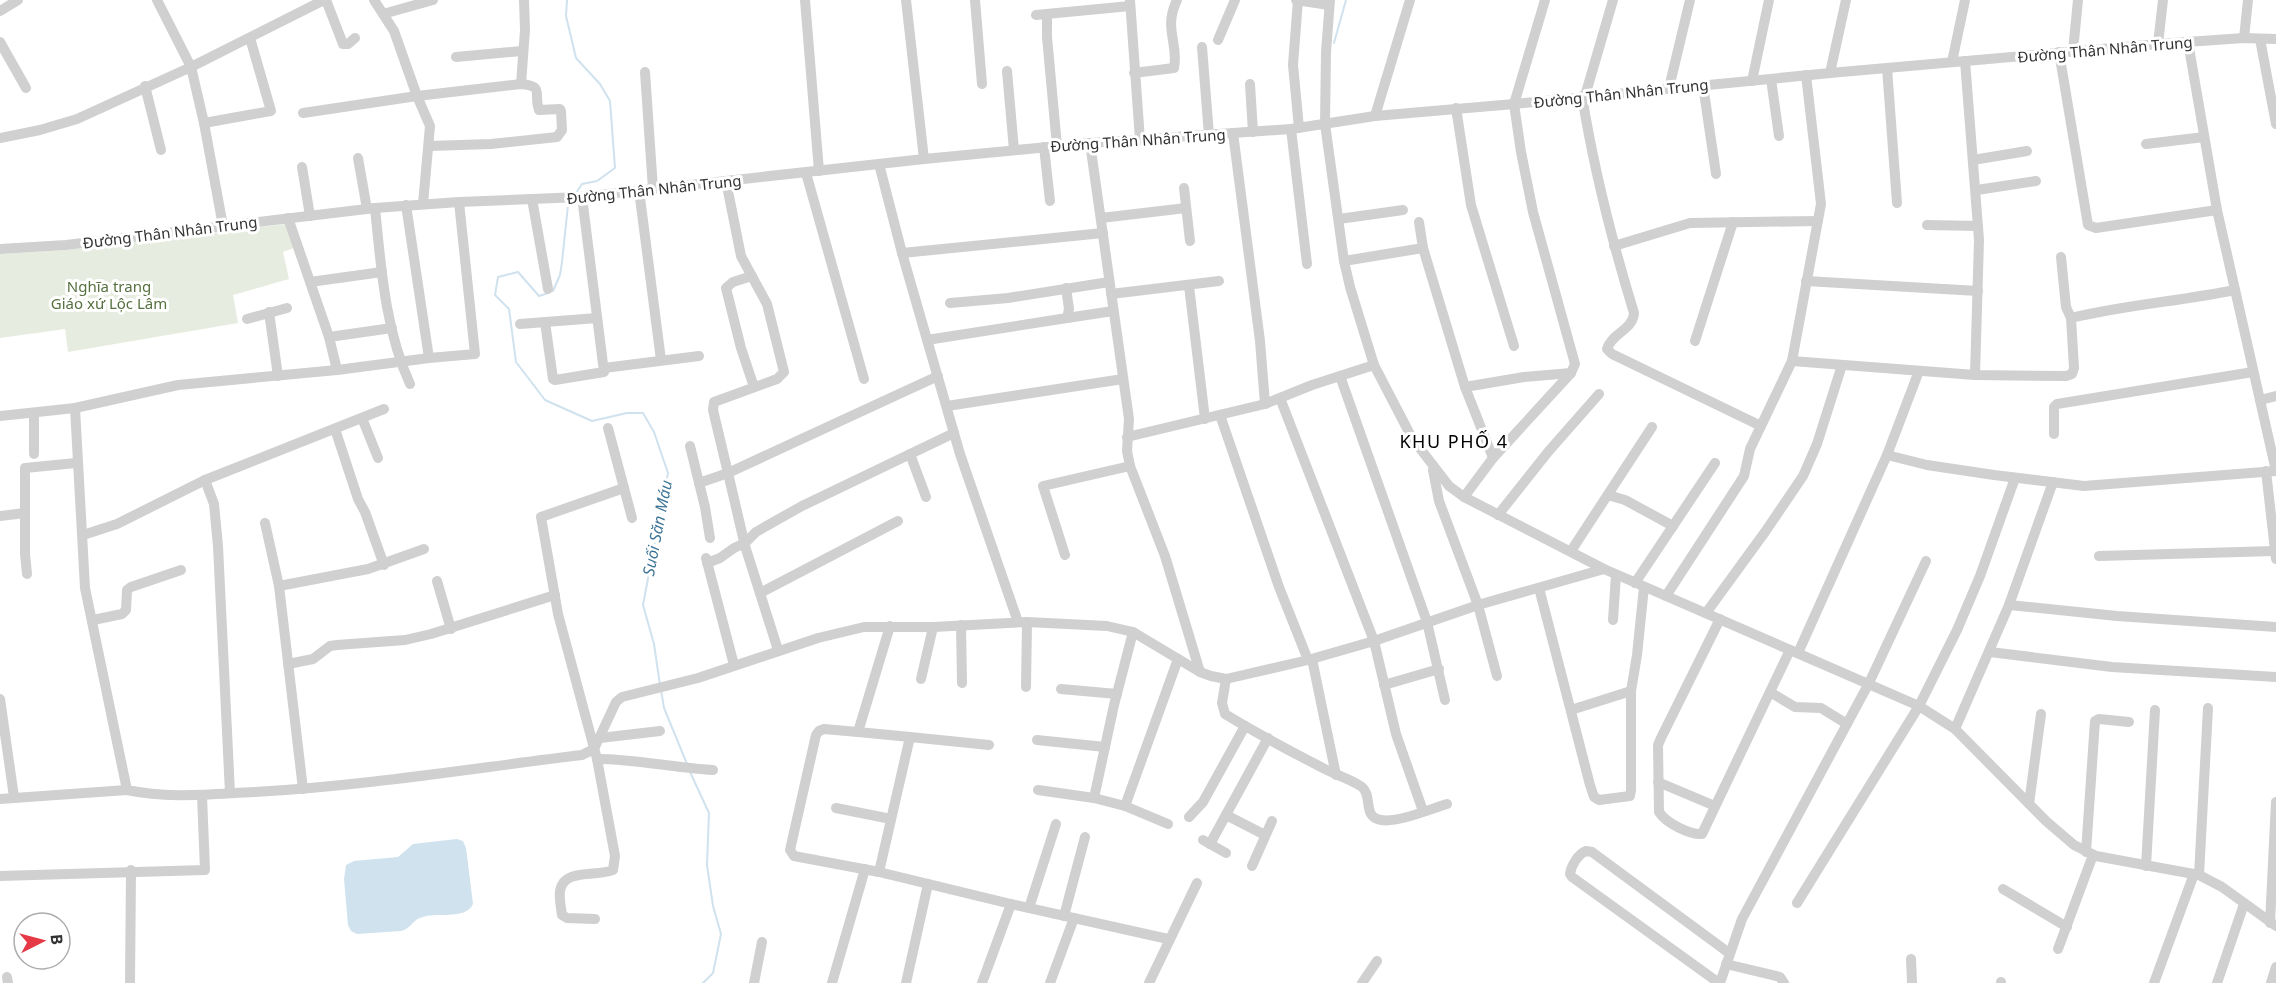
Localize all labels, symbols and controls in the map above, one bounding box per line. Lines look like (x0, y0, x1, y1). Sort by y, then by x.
street label: Đường Thân Nhân Trung (2017, 31, 2193, 67)
street label: Đường Thân Nhân Trung (1533, 74, 1709, 112)
street label: Đường Thân Nhân Trung (1050, 124, 1226, 156)
street label: Đường Thân Nhân Trung (566, 170, 742, 208)
street label: Đường Thân Nhân Trung (82, 211, 258, 253)
park label: Nghĩa trang Giáo xứ Lộc Lâm (51, 276, 167, 313)
district label: KHU PHỐ 4 (1399, 429, 1509, 453)
water label: Suối Săn Máu (637, 478, 677, 578)
north arrow (12, 911, 72, 971)
text: B (45, 933, 68, 946)

